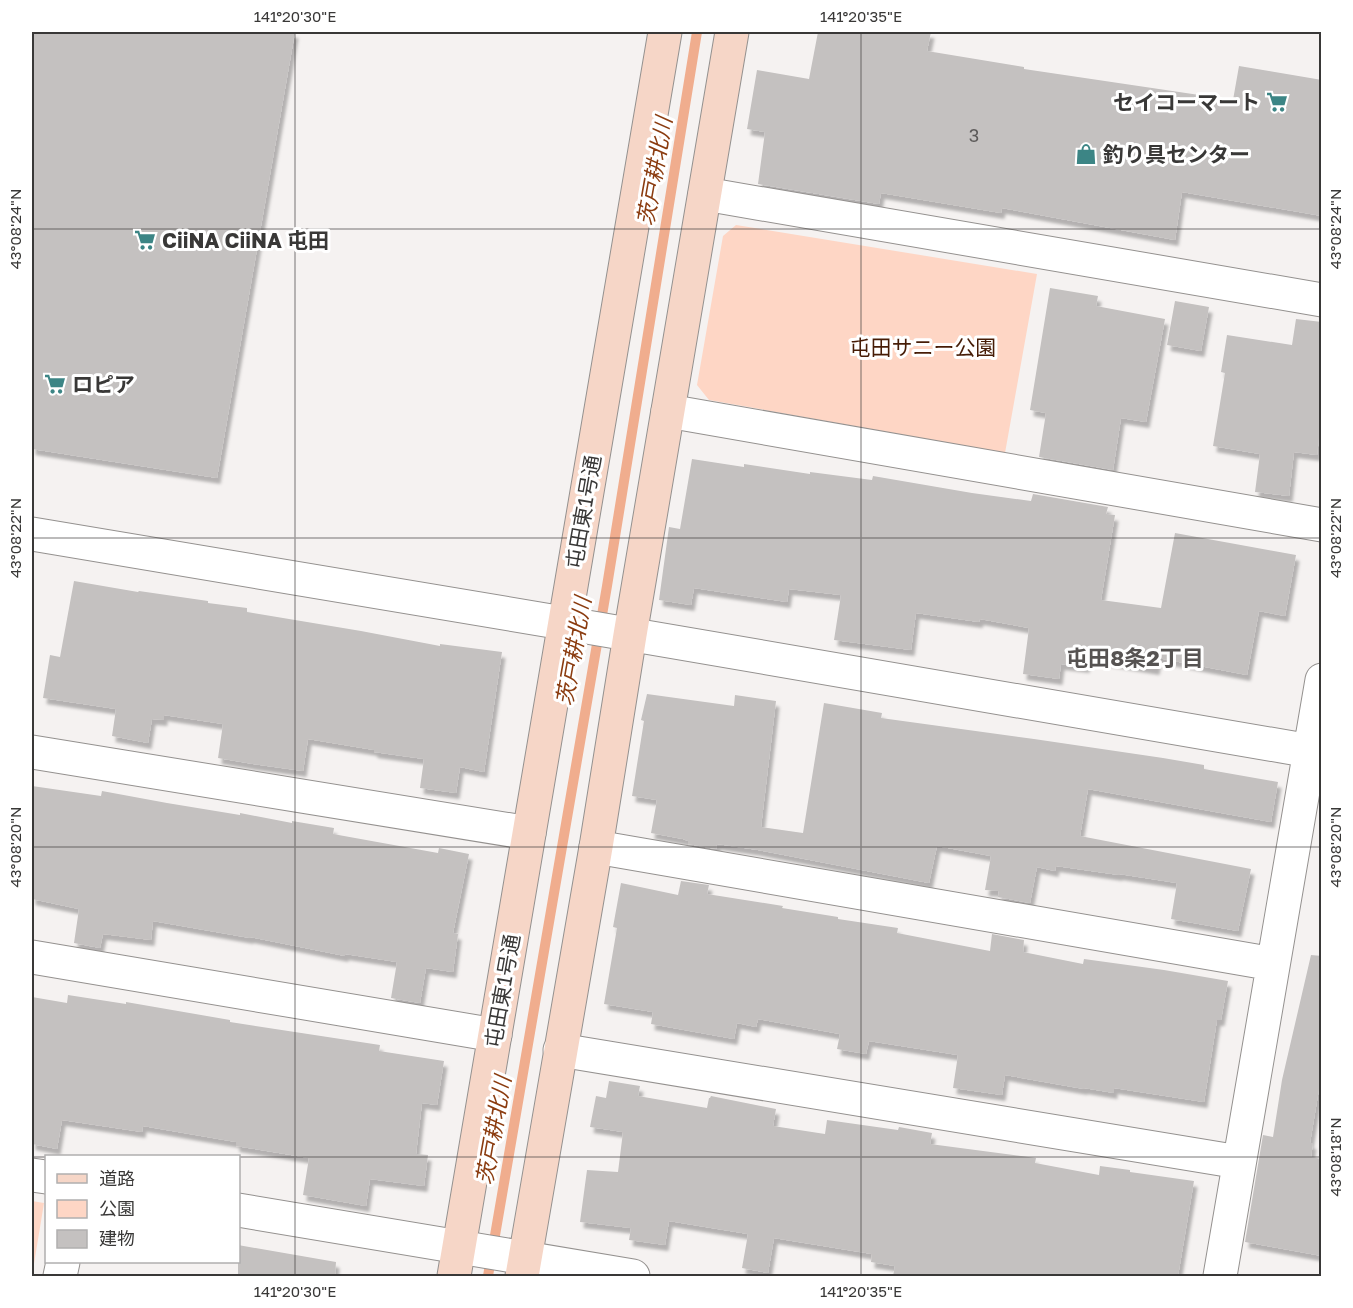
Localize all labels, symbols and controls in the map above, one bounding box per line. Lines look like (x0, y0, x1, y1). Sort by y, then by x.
text: 141°20'30"E (254, 7, 336, 25)
text: 141°20'35"E (820, 7, 902, 25)
place label: セイコーマート (1113, 89, 1260, 115)
supermarket icon: セイコーマート (1265, 90, 1289, 114)
water label: 茨戸耕北川 (631, 113, 677, 228)
house number: 3 (969, 124, 979, 146)
place label: 釣り具センター (1103, 141, 1250, 167)
shop icon: 釣り具センター (1074, 142, 1098, 166)
text: 43°08'24"N (6, 189, 24, 269)
text: 43°08'24"N (1326, 189, 1344, 269)
place label: CiiNA CiiNA 屯田 (162, 227, 329, 253)
supermarket icon: CiiNA CiiNA 屯田 (133, 228, 157, 252)
park label: 屯田サニー公園 (850, 334, 997, 360)
place label: ロピア (72, 371, 135, 397)
supermarket icon: ロピア (43, 372, 67, 396)
street label: 屯田東1号通 (560, 453, 606, 571)
text: 43°08'22"N (6, 498, 24, 578)
text: 43°08'22"N (1326, 498, 1344, 578)
water label: 茨戸耕北川 (550, 593, 596, 708)
district label: 屯田8条2丁目 (1066, 644, 1204, 671)
text: 43°08'20"N (6, 807, 24, 887)
text: 43°08'20"N (1326, 807, 1344, 887)
street label: 屯田東1号通 (479, 932, 525, 1050)
water label: 茨戸耕北川 (470, 1072, 516, 1187)
text: 43°08'18"N (1326, 1117, 1344, 1197)
legend (45, 1155, 240, 1263)
text: 道路 (99, 1167, 135, 1189)
text: 公園 (99, 1197, 135, 1219)
text: 建物 (99, 1227, 135, 1249)
text: 141°20'30"E (254, 1282, 336, 1300)
text: 141°20'35"E (820, 1282, 902, 1300)

